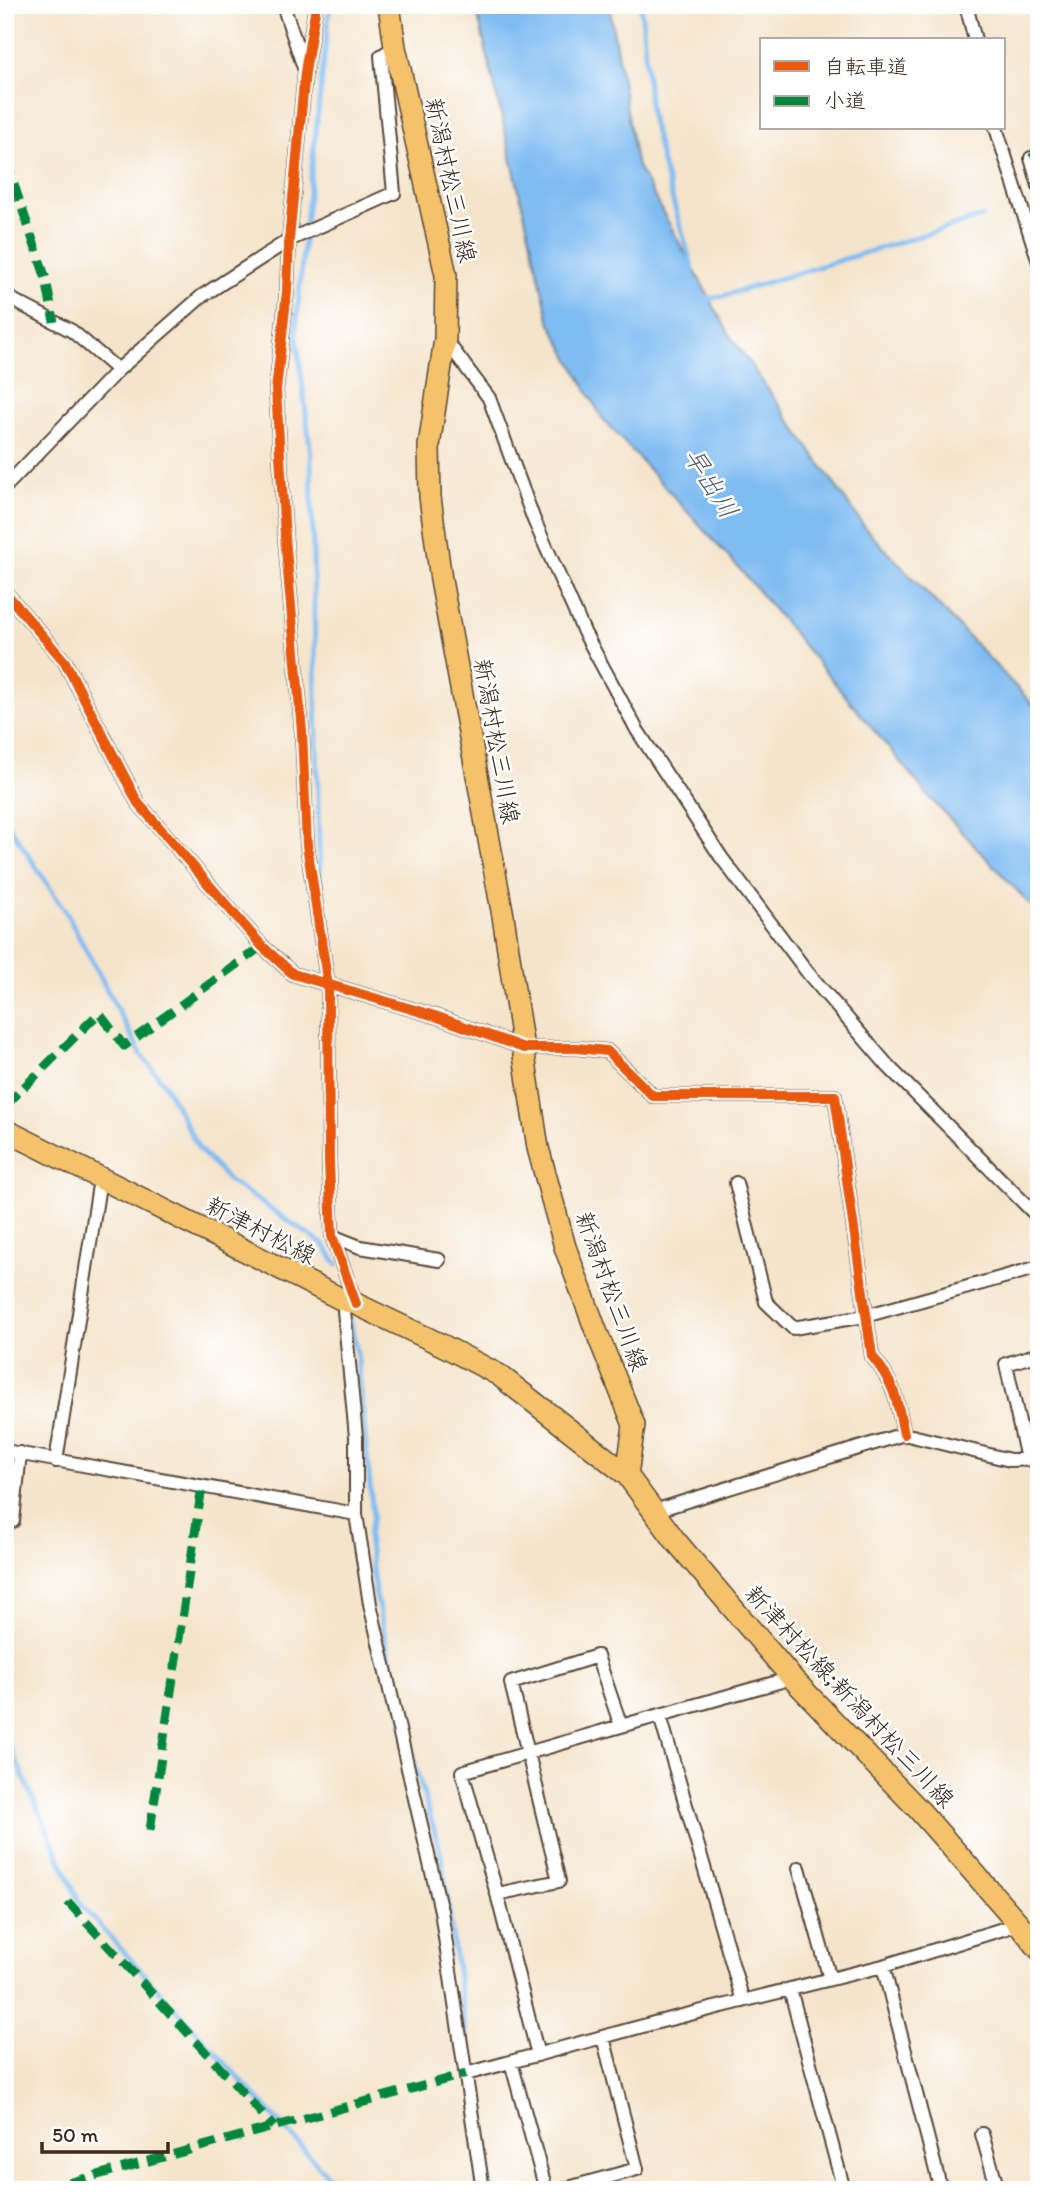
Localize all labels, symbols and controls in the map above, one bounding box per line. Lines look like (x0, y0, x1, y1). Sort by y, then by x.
legend (760, 38, 1006, 130)
text: 自転車道 (824, 54, 908, 79)
text: 小道 (824, 88, 866, 113)
street label: 新潟村松三川線 (419, 95, 483, 265)
water label: 早出川 (677, 441, 745, 525)
street label: 新潟村松三川線 (468, 656, 526, 826)
street label: 新津村松線 (201, 1190, 321, 1270)
street label: 新潟村松三川線 (570, 1207, 654, 1375)
street label: 新津村松線;新潟村松三川線 (739, 1579, 961, 1813)
scale bar (42, 2111, 168, 2155)
text: 50 m (52, 2122, 99, 2147)

